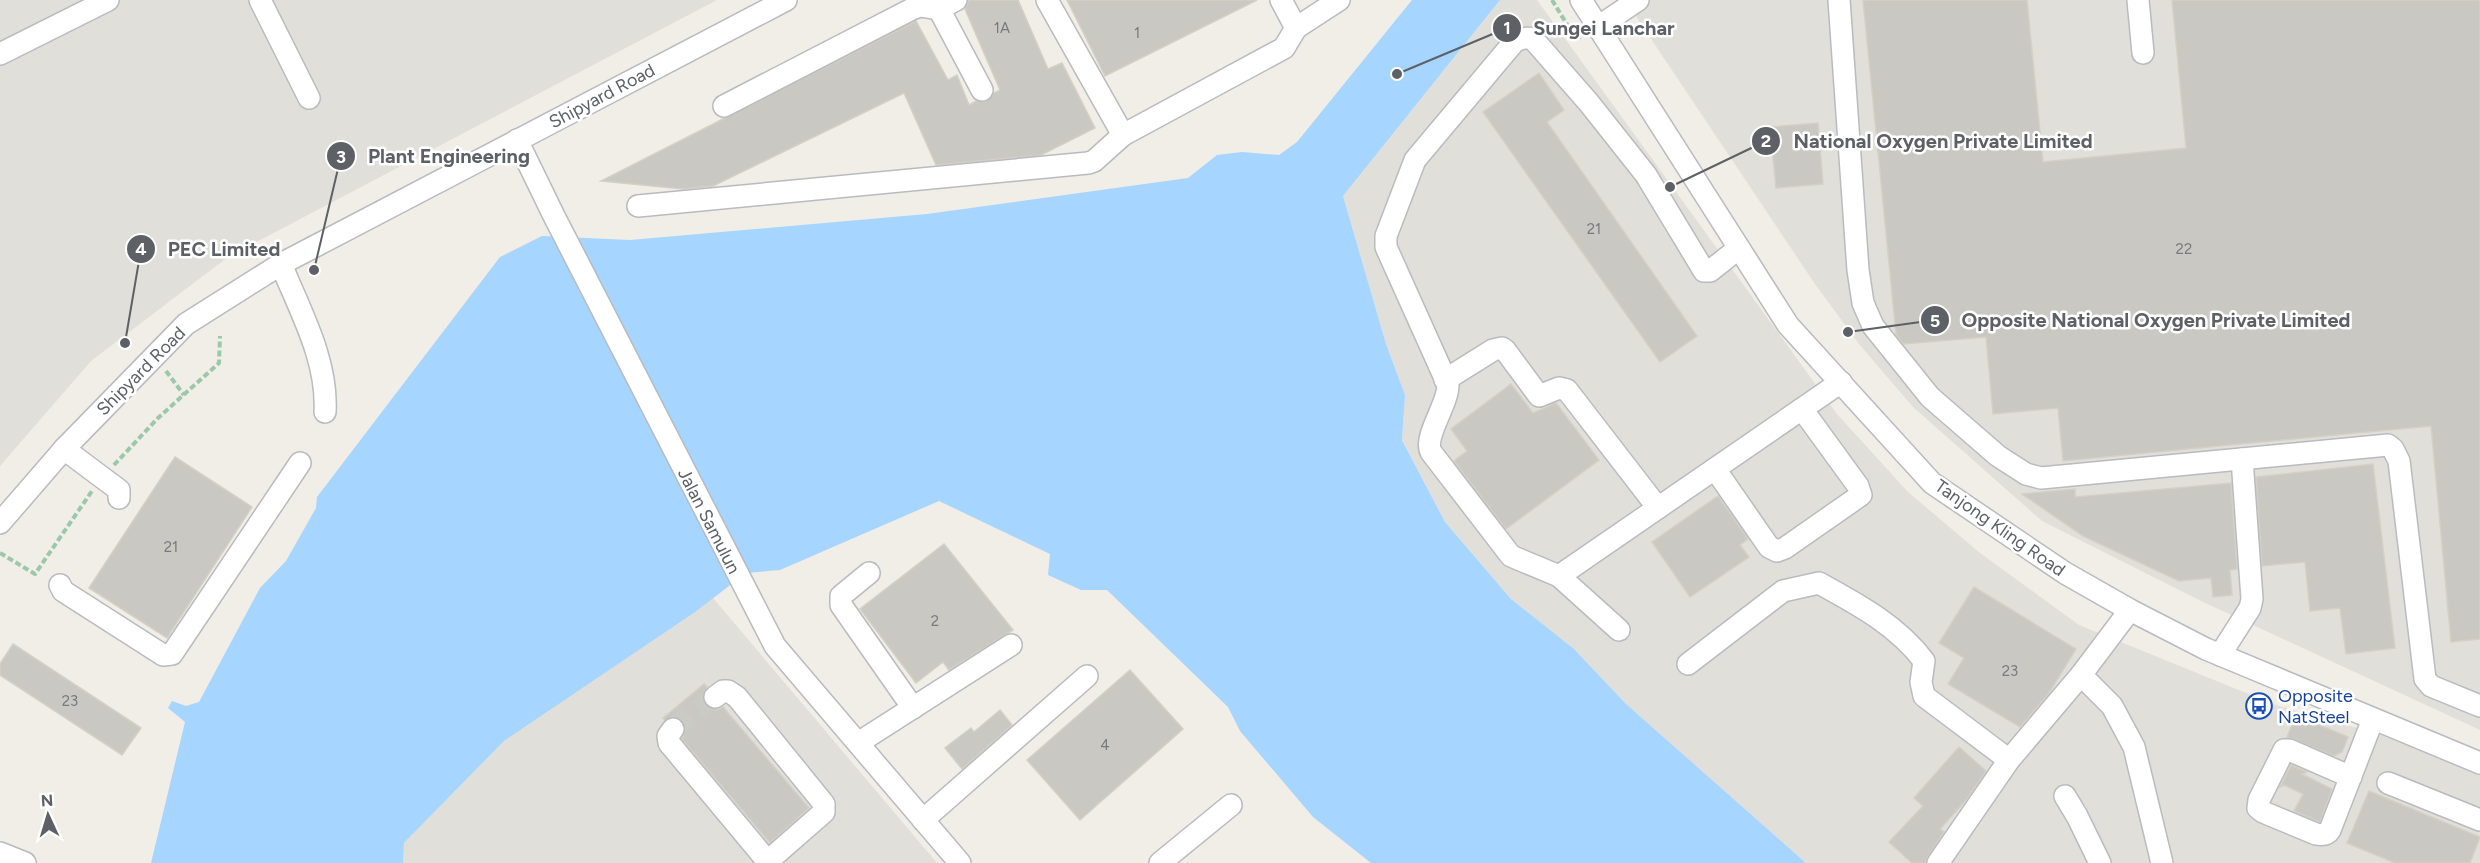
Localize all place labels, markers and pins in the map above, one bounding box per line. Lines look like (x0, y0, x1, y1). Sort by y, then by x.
callout: Sungei Lanchar (1492, 9, 1687, 47)
callout: National Oxygen Private Limited (1751, 122, 2104, 160)
callout: Plant Engineering (326, 137, 542, 175)
callout: PEC Limited (126, 230, 292, 268)
callout: Opposite National Oxygen Private Limited (1920, 301, 2363, 339)
place label: Opposite NatSteel (2278, 685, 2353, 728)
bus stop icon: Opposite NatSteel (2244, 691, 2274, 721)

